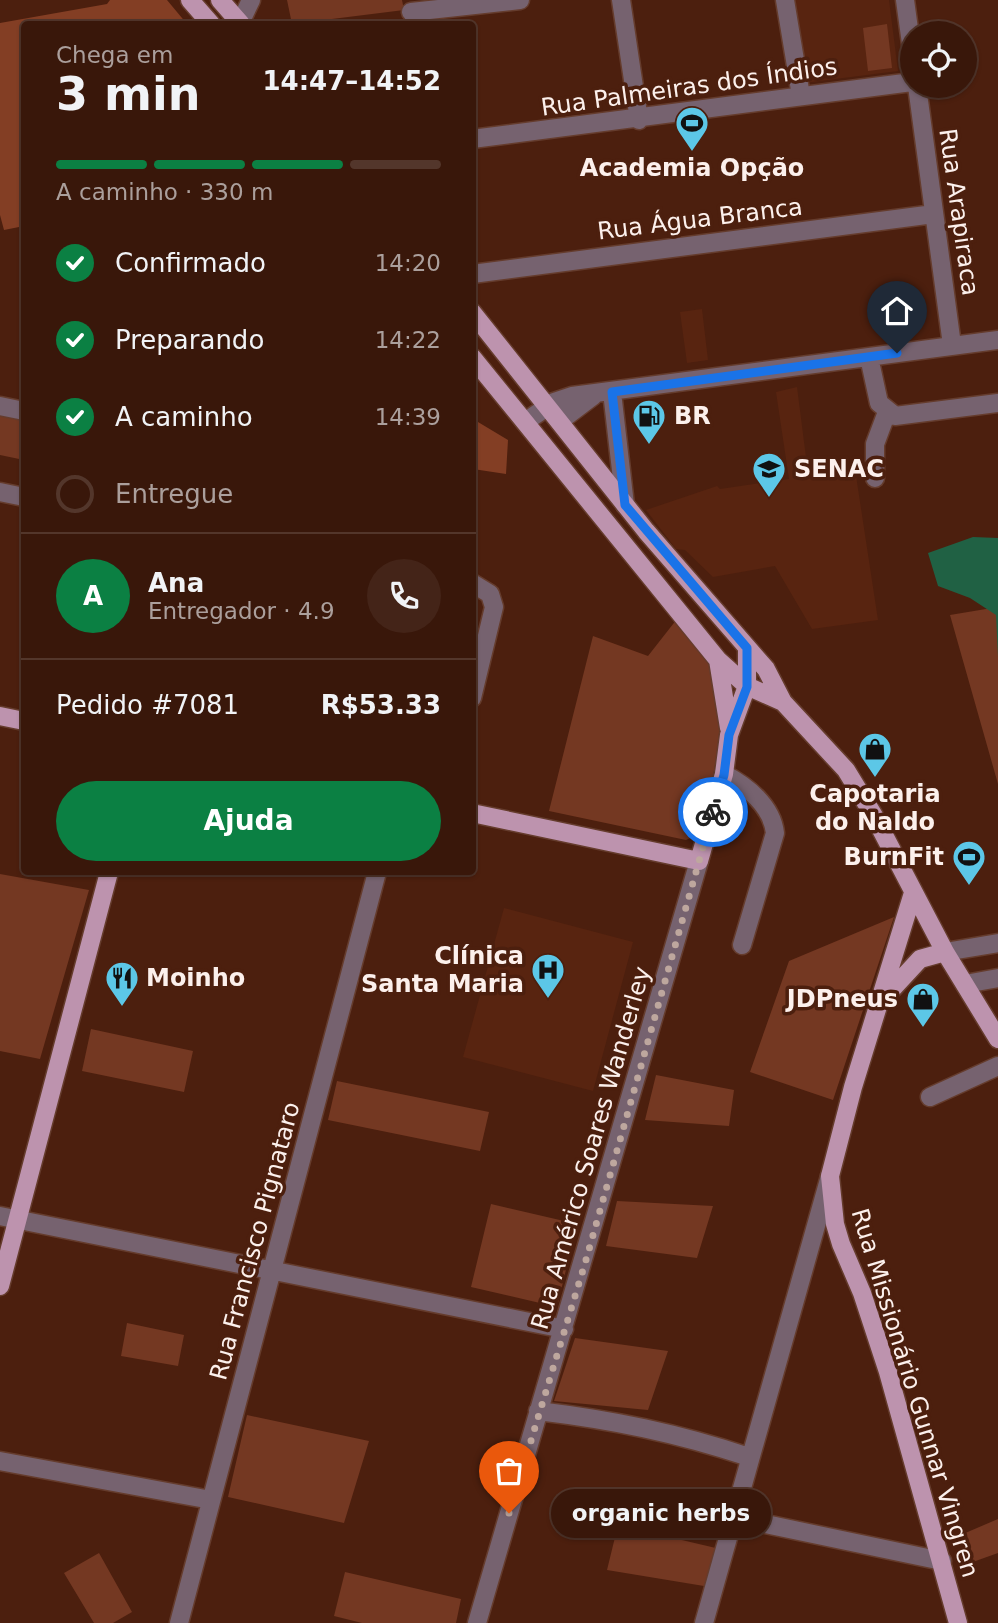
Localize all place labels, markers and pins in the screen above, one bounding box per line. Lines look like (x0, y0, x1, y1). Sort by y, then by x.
sports icon: Academia Opção (673, 104, 711, 153)
place label: Academia Opção (580, 154, 804, 182)
pin (867, 281, 927, 353)
fuel station icon: BR (630, 397, 668, 446)
place label: BR (674, 402, 711, 430)
school or university icon: SENAC (750, 450, 788, 499)
place label: SENAC (794, 455, 884, 483)
shop icon: Capotaria do Naldo (856, 730, 894, 779)
place label: Capotaria do Naldo (809, 780, 941, 836)
sports icon: BurnFit (950, 838, 988, 887)
place label: BurnFit (844, 843, 944, 871)
place label: Clínica Santa Maria (361, 942, 524, 998)
hospital icon: Clínica Santa Maria (529, 951, 567, 1000)
restaurant icon: Moinho (103, 959, 141, 1008)
place label: Moinho (146, 964, 245, 992)
shop icon: JDPneus (904, 980, 942, 1029)
place label: JDPneus (785, 985, 898, 1013)
pin (479, 1441, 539, 1513)
callout: organic herbs (551, 1488, 772, 1538)

